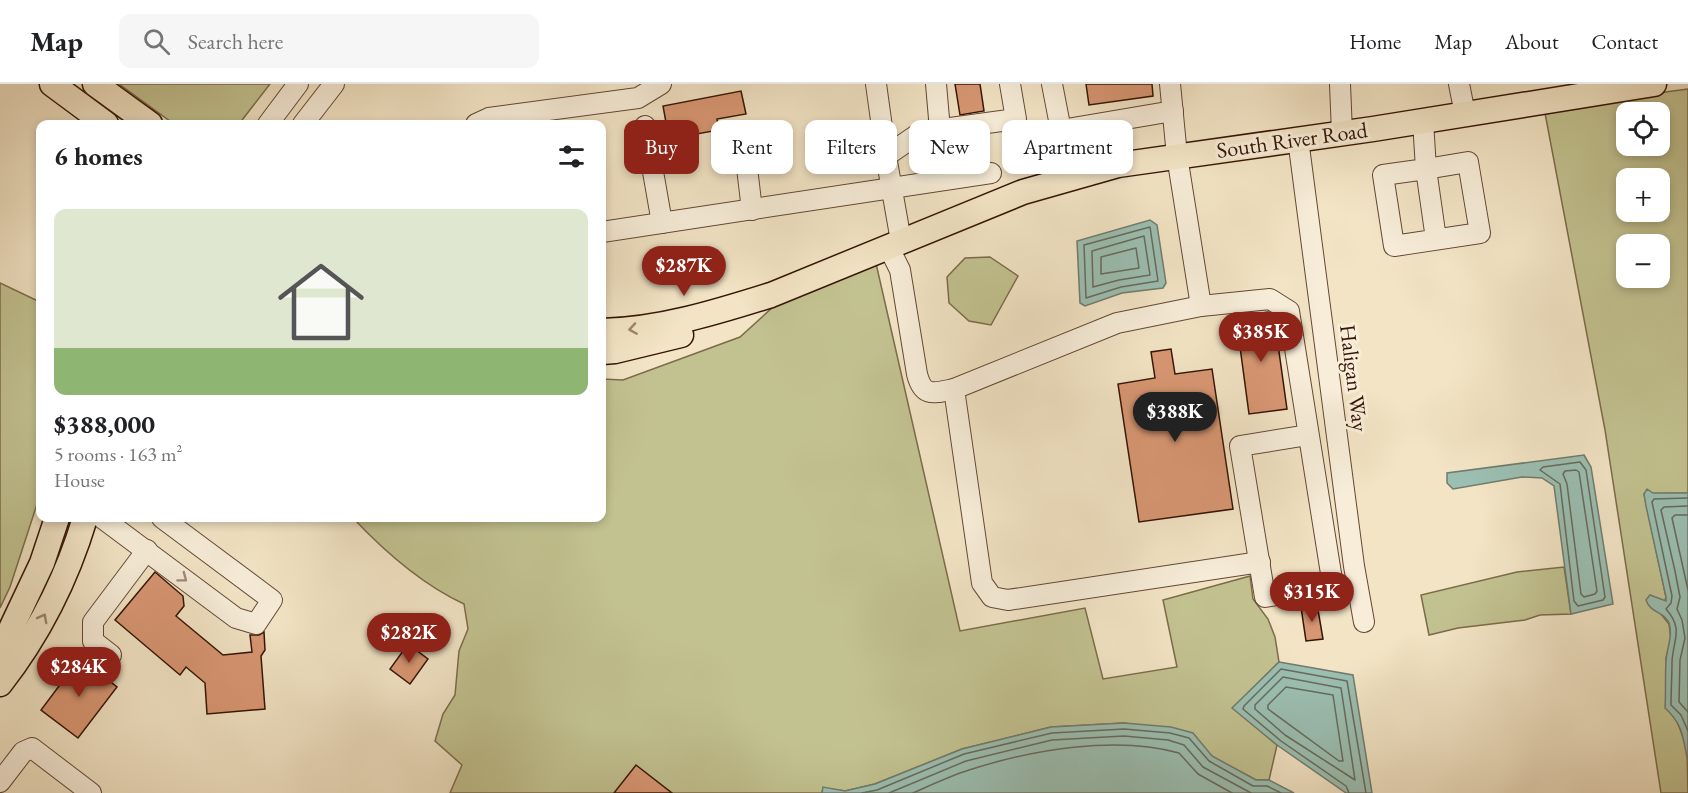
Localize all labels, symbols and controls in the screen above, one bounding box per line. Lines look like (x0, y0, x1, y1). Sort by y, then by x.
search box (119, 14, 539, 68)
text: Map (30, 23, 83, 59)
icon: search (140, 25, 173, 58)
text: Search here (188, 27, 283, 56)
text: Home (1349, 28, 1401, 55)
text: Map (1434, 28, 1472, 55)
text: About (1505, 28, 1558, 55)
text: Contact (1591, 28, 1658, 55)
map controls (1616, 102, 1670, 288)
button: locate (1616, 102, 1670, 156)
street label: South River Road (1215, 115, 1370, 165)
chip: Buy (624, 120, 699, 174)
chip: Rent (711, 120, 793, 174)
chip: Filters (805, 120, 897, 174)
chip: New (909, 120, 990, 174)
chip: Apartment (1002, 120, 1133, 174)
text: 6 homes (54, 139, 143, 173)
icon: filters (555, 140, 588, 173)
button: + (1616, 168, 1670, 222)
button: − (1616, 234, 1670, 288)
pin: $287K (642, 246, 726, 297)
icon: home (267, 248, 375, 356)
text: $287K (656, 252, 712, 278)
pin: $385K (1219, 312, 1303, 363)
text: $385K (1233, 318, 1289, 344)
one-way arrow (628, 322, 638, 334)
street label: Haligan Way (1333, 323, 1375, 434)
pin: $388K (1133, 392, 1217, 443)
text: $388K (1147, 398, 1203, 424)
text: $388,000 (54, 407, 155, 441)
text: 5 rooms · 163 m² (54, 441, 182, 467)
text: House (54, 467, 105, 493)
one-way arrow (177, 570, 188, 581)
pin: $315K (1270, 572, 1354, 623)
text: $315K (1284, 578, 1340, 604)
one-way arrow (36, 613, 48, 624)
pin: $282K (367, 613, 451, 664)
text: $282K (381, 619, 437, 645)
pin: $284K (37, 647, 121, 698)
text: $284K (51, 653, 107, 679)

